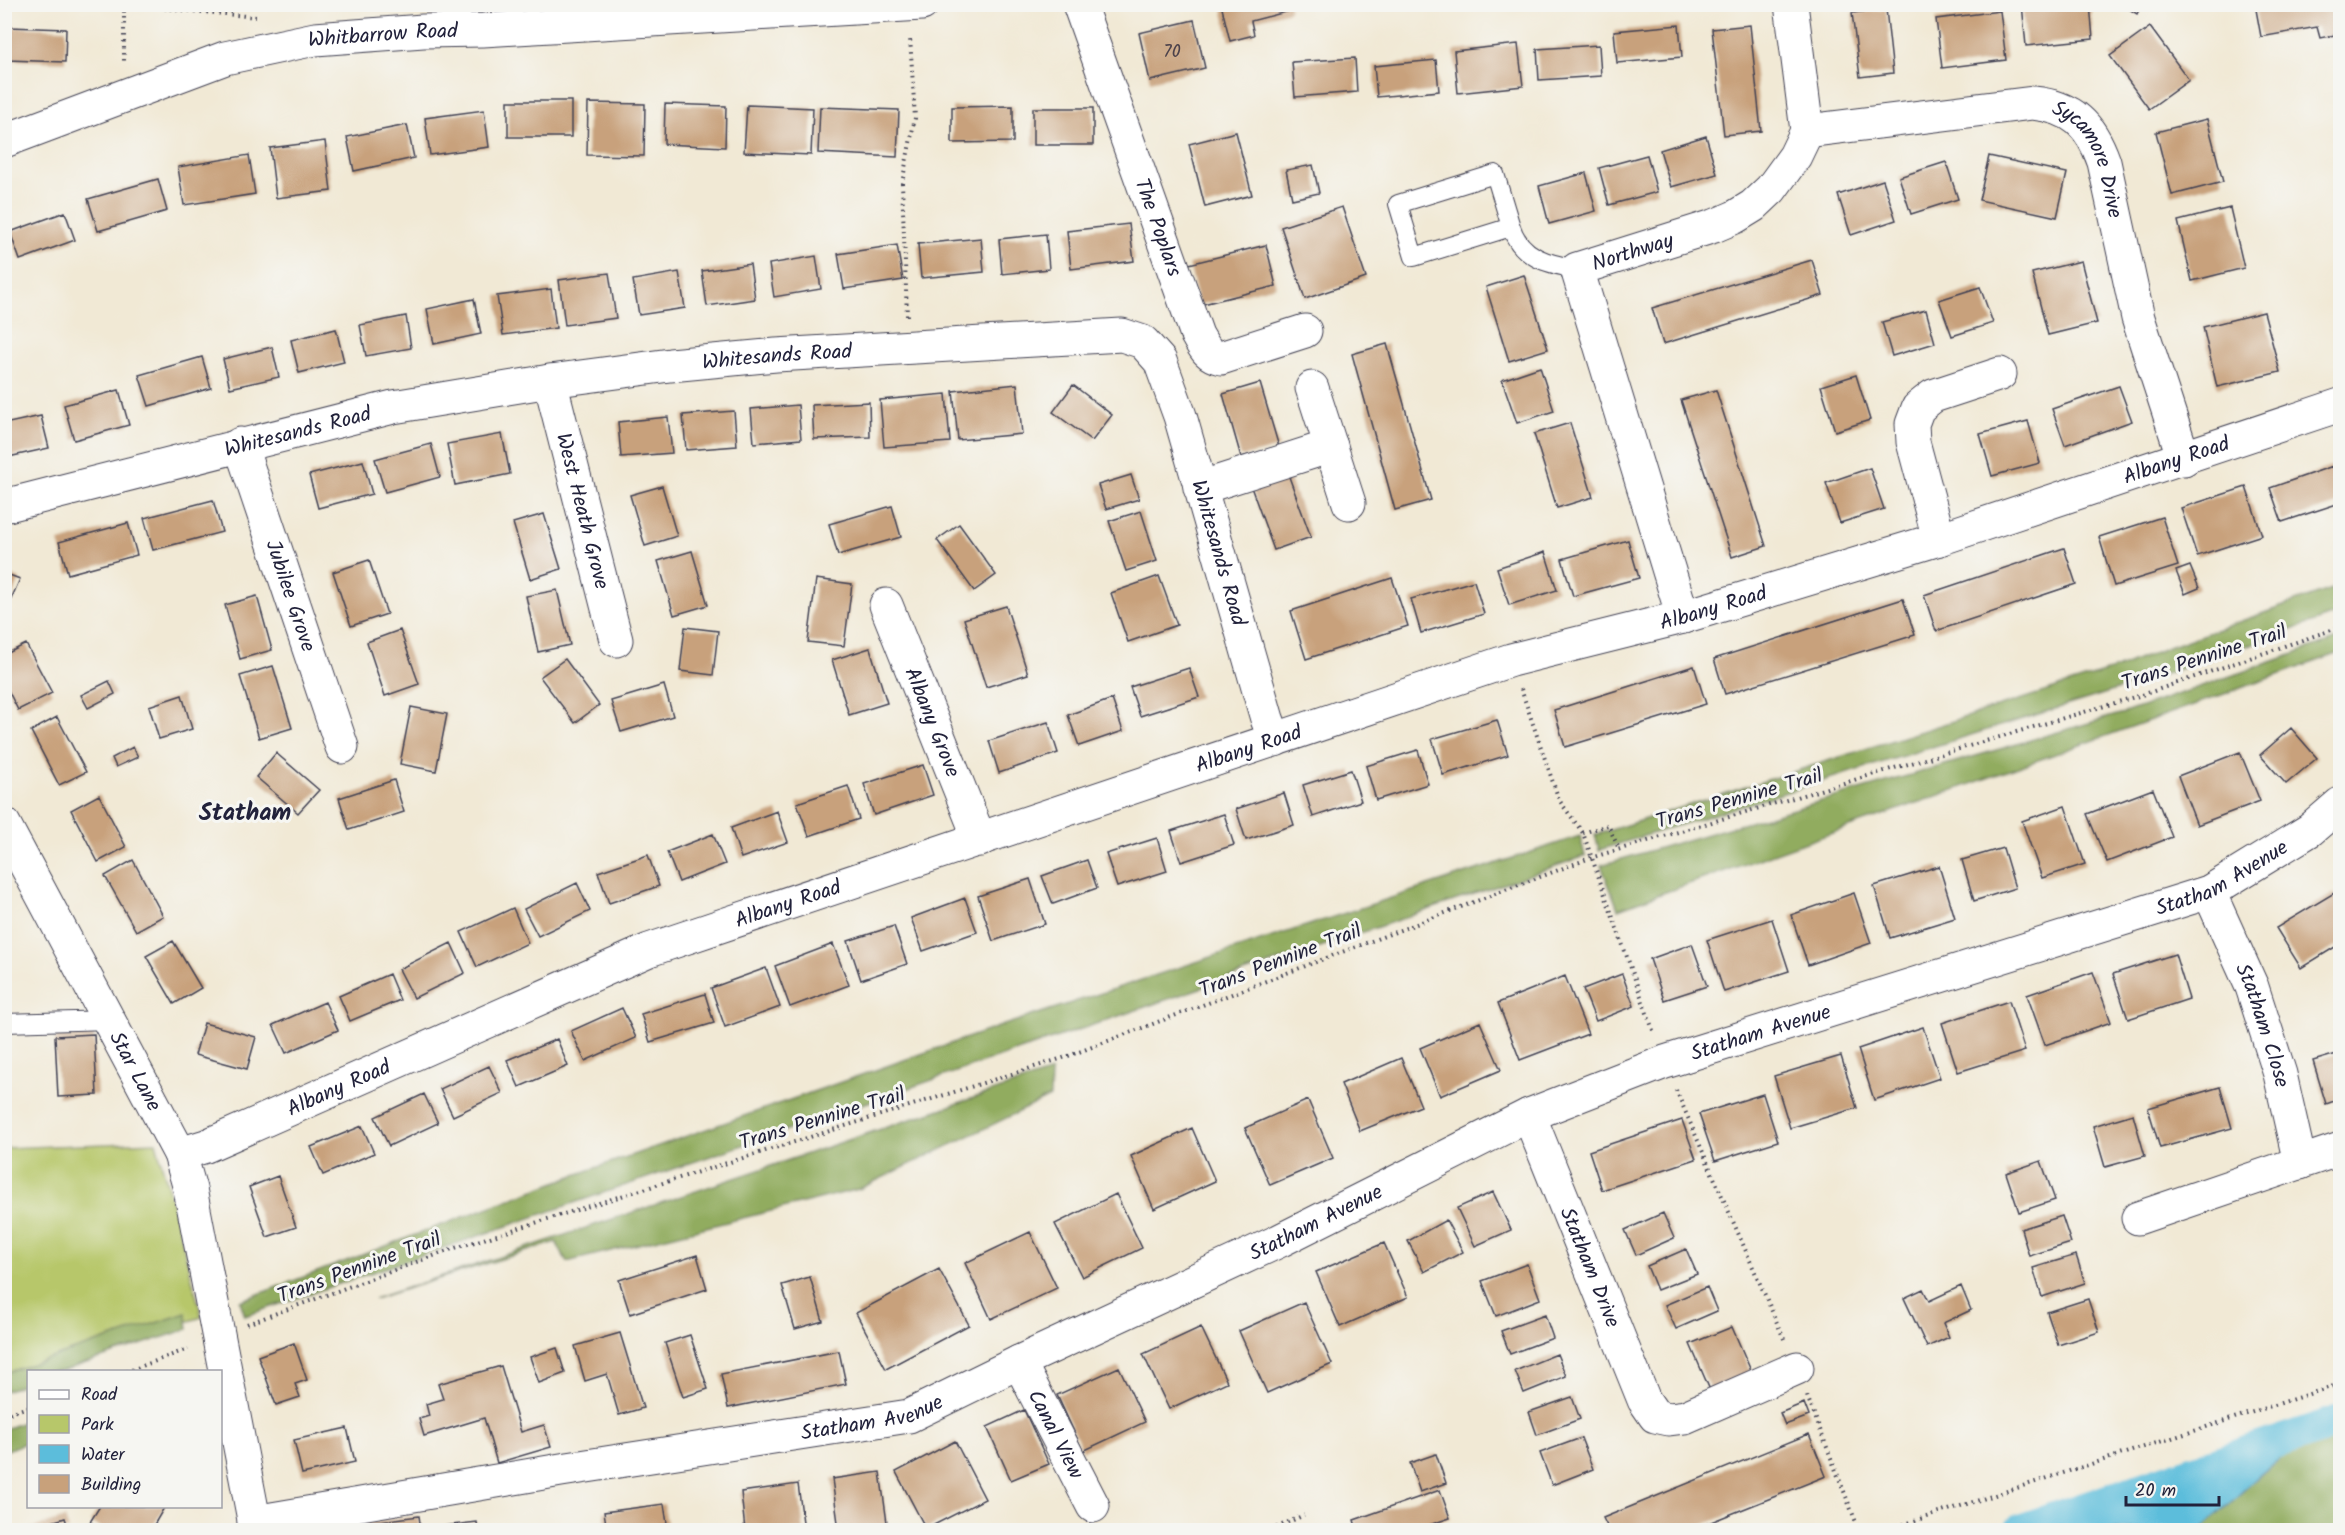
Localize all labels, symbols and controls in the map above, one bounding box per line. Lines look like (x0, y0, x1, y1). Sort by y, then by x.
street label: Whitbarrow Road (307, 15, 458, 57)
house number: 70 (1163, 38, 1181, 67)
street label: Sycamore Drive (2047, 93, 2131, 222)
street label: The Poplars (1124, 174, 1190, 281)
street label: Northway (1588, 225, 1678, 281)
street label: Whitesands Road (701, 336, 854, 380)
street label: Whitesands Road (221, 398, 375, 467)
street label: Albany Road (2119, 428, 2235, 494)
street label: West Heath Grove (546, 429, 618, 593)
street label: Whitesands Road (1181, 476, 1255, 630)
street label: Jubilee Grove (255, 536, 324, 657)
street label: Albany Road (1656, 577, 1772, 640)
street label: Trans Pennine Trail (2118, 616, 2291, 701)
street label: Albany Grove (895, 663, 968, 783)
street label: Albany Road (1191, 716, 1307, 783)
street label: Trans Pennine Trail (1652, 760, 1827, 839)
district label: Statham (199, 794, 291, 833)
street label: Statham Avenue (2152, 832, 2296, 926)
street label: Albany Road (731, 871, 846, 938)
street label: Trans Pennine Trail (1194, 915, 1367, 1008)
street label: Statham Close (2225, 958, 2298, 1091)
street label: Statham Avenue (1687, 996, 1836, 1071)
street label: Star Lane (100, 1026, 170, 1118)
street label: Albany Road (282, 1051, 397, 1126)
street label: Trans Pennine Trail (735, 1079, 910, 1160)
street label: Statham Avenue (1244, 1176, 1389, 1271)
street label: Statham Drive (1550, 1202, 1628, 1333)
street label: Trans Pennine Trail (273, 1223, 446, 1313)
legend (27, 1370, 222, 1508)
text: Road (81, 1381, 118, 1410)
street label: Canal View (1018, 1384, 1092, 1486)
street label: Statham Avenue (799, 1386, 950, 1451)
text: Park (81, 1411, 114, 1440)
text: Water (81, 1441, 126, 1470)
scale bar (2126, 1469, 2219, 1507)
text: Building (81, 1471, 141, 1500)
text: 20 m (2135, 1477, 2176, 1506)

